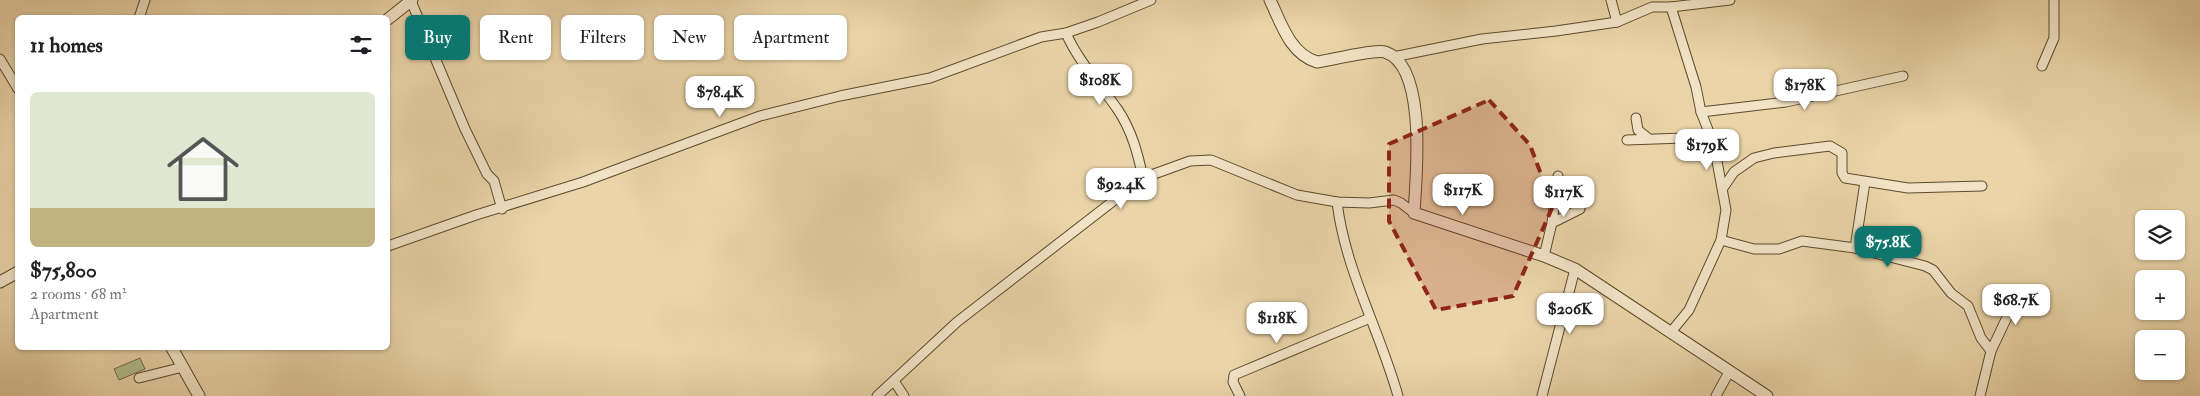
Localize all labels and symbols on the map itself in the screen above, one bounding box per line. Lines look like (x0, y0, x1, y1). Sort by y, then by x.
pin: $108K (1065, 64, 1135, 106)
pin: $178K (1770, 68, 1840, 111)
pin: $78.4K (679, 76, 761, 118)
pin: $179K (1672, 128, 1742, 171)
pin: $92.4K (1080, 168, 1162, 210)
pin: $117K (1428, 174, 1498, 216)
pin: $117K (1529, 176, 1599, 218)
pin: $75.8K (1847, 226, 1929, 268)
pin: $68.7K (1975, 284, 2057, 326)
pin: $206K (1535, 292, 1605, 335)
pin: $118K (1242, 302, 1312, 344)

